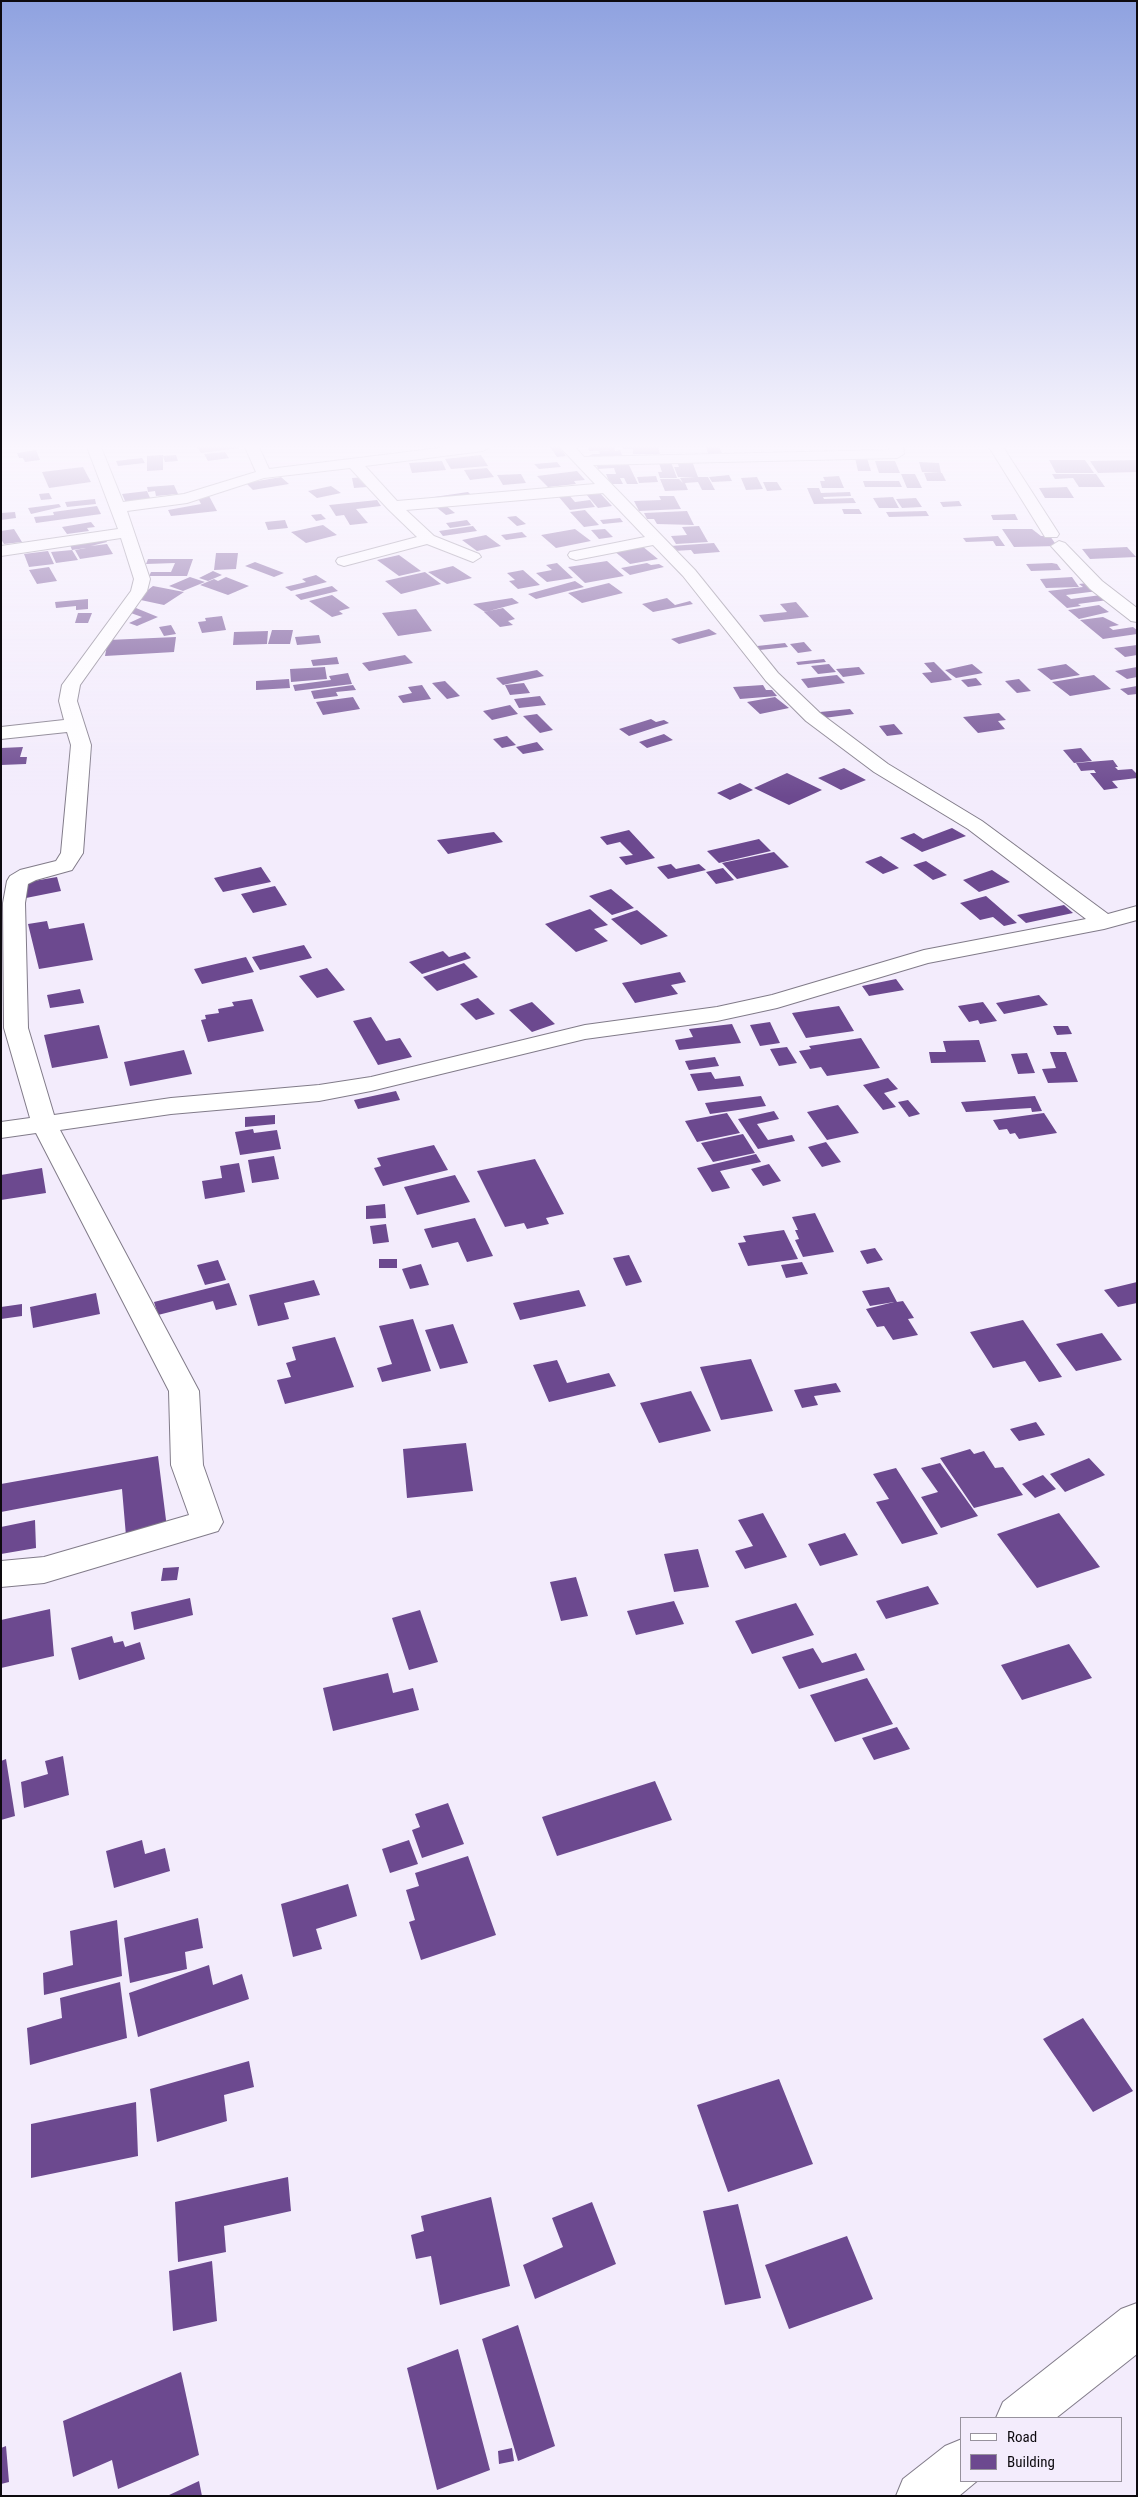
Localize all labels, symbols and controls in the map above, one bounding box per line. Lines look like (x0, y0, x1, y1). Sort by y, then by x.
legend (960, 2417, 1123, 2482)
text: Road (1007, 2428, 1037, 2446)
text: Building (1007, 2453, 1055, 2471)

